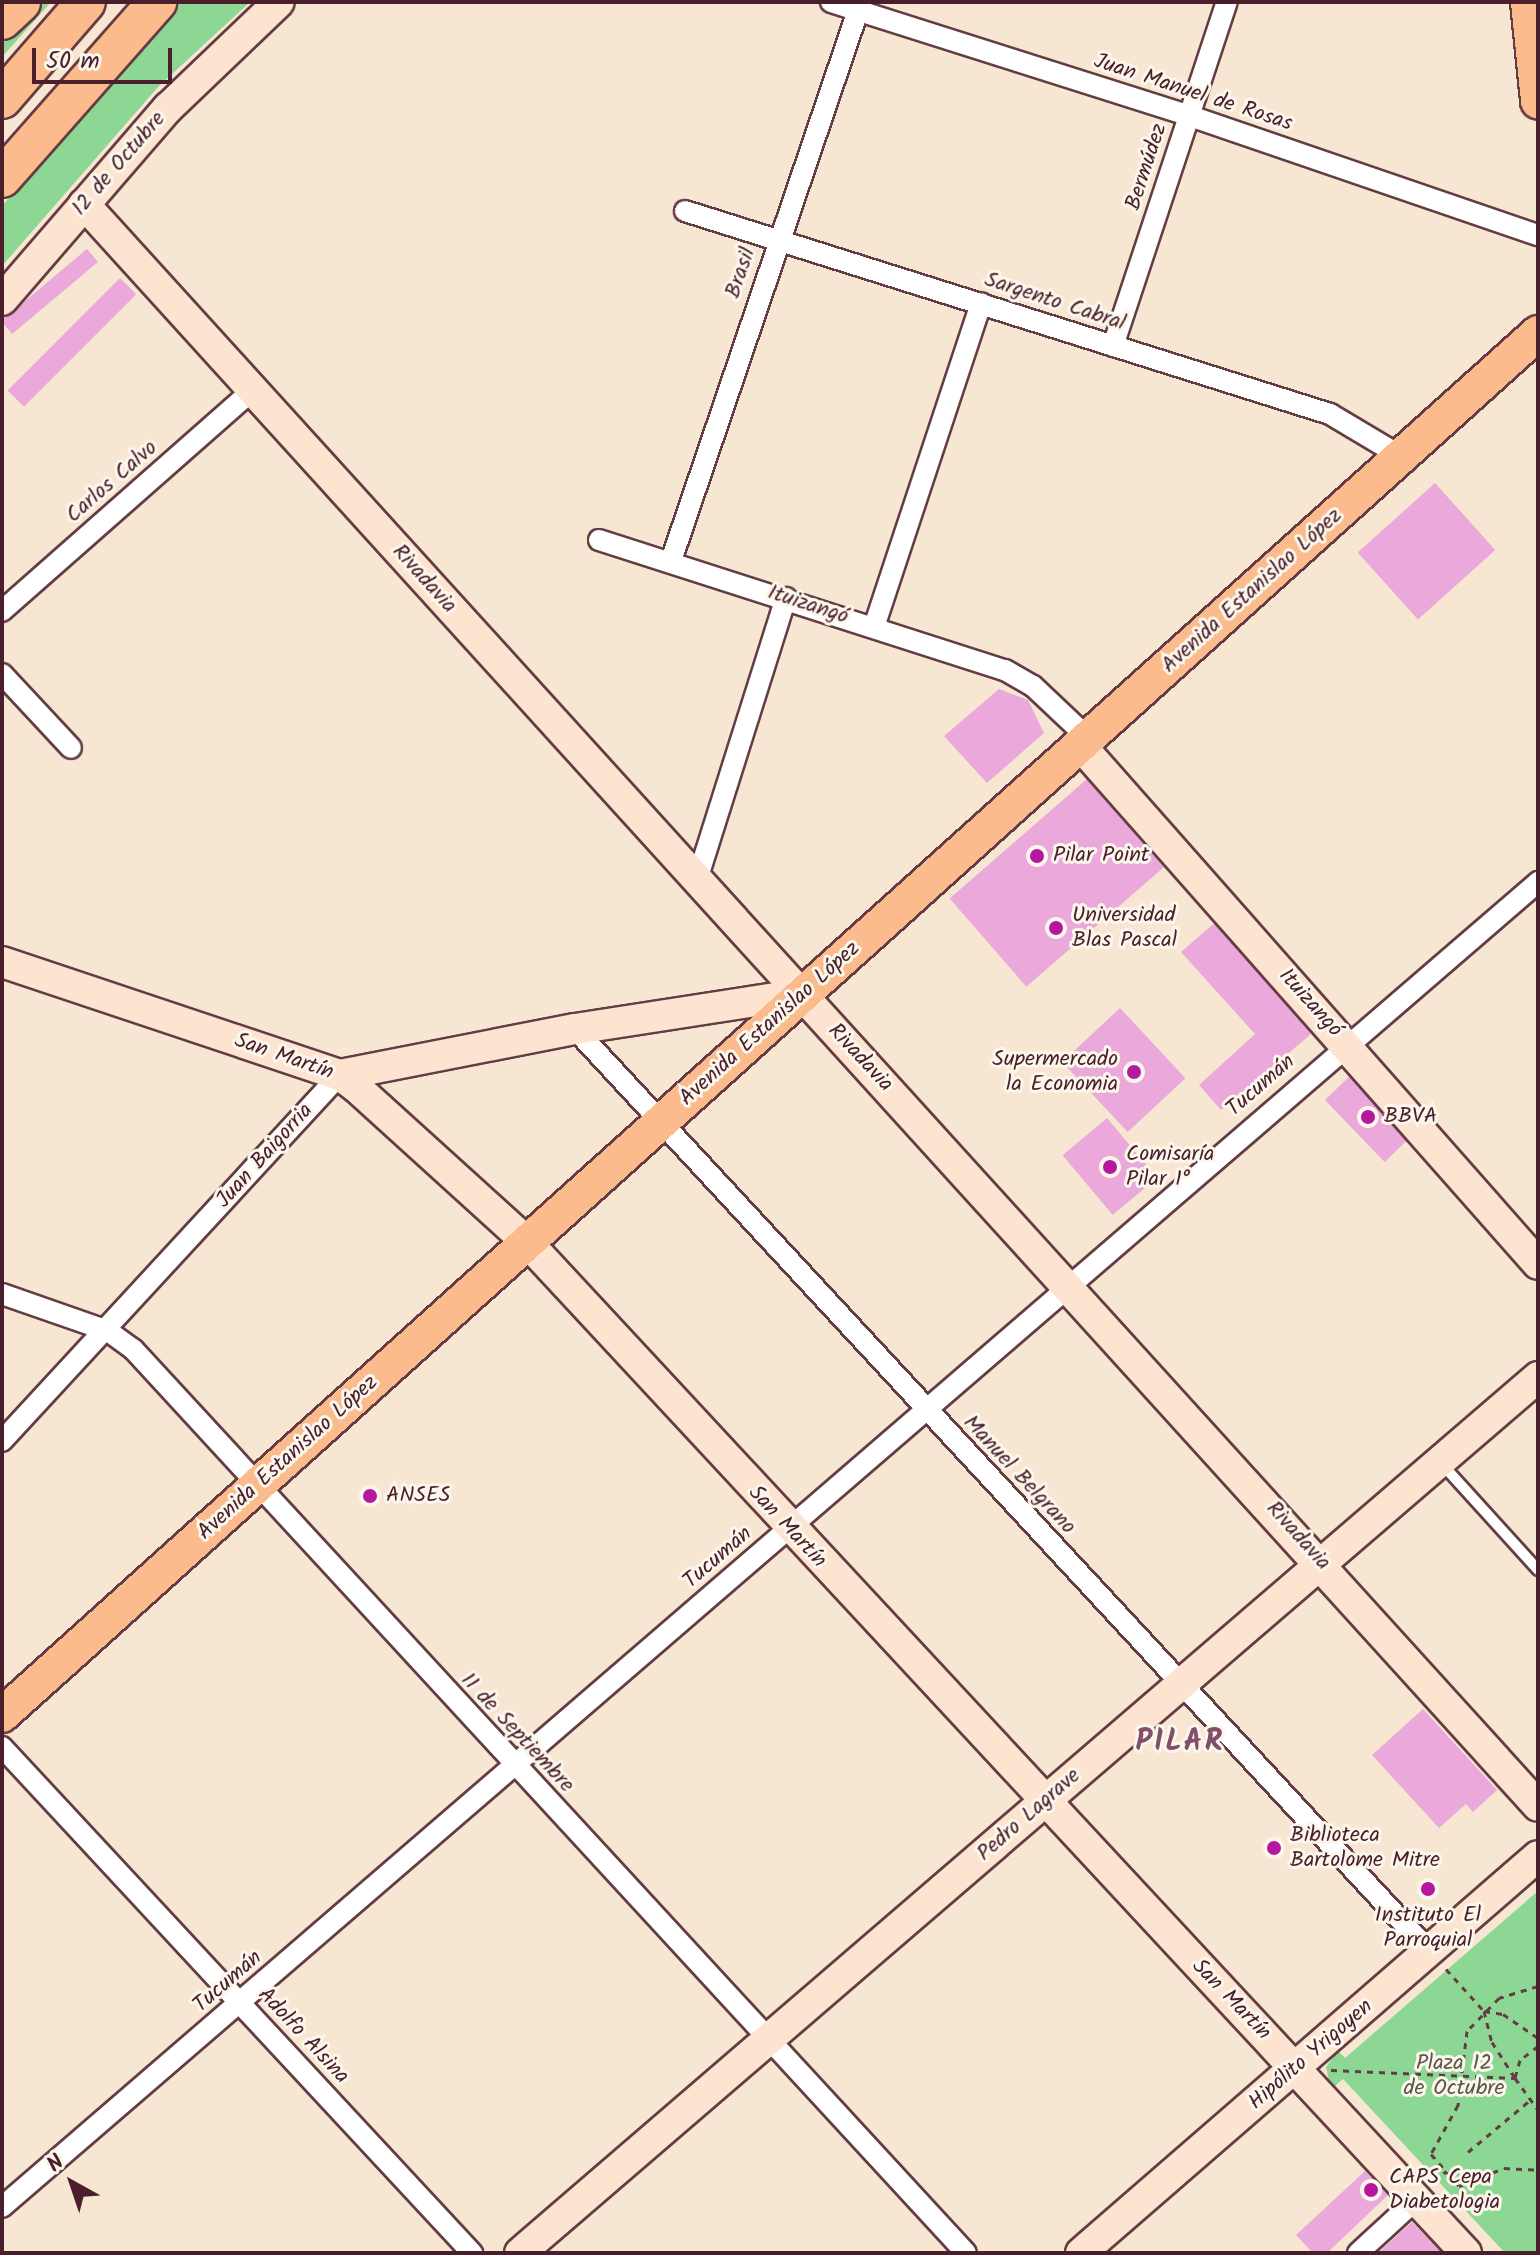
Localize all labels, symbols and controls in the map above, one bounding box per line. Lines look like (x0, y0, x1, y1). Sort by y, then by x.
scale bar (36, 32, 176, 82)
text: 50 m (46, 42, 100, 81)
street label: Juan Manuel de Rosas (1090, 48, 1296, 138)
street label: 12 de Octubre (67, 107, 171, 221)
street label: Bermúdez (1121, 120, 1173, 214)
street label: Brasil (720, 244, 762, 302)
street label: Sargento Cabral (981, 267, 1129, 337)
street label: Carlos Calvo (61, 435, 163, 529)
street label: Avenida Estanislao López (1156, 503, 1348, 679)
street label: Rivadavia (386, 539, 462, 619)
street label: Ituizangó (764, 580, 852, 630)
place label: Pilar Point (1053, 843, 1149, 869)
marker: Pilar Point (1028, 847, 1046, 865)
place label: Universidad Blas Pascal (1072, 902, 1177, 954)
marker: Universidad Blas Pascal (1047, 919, 1065, 937)
street label: Avenida Estanislao López (674, 936, 866, 1112)
street label: Ituizangó (1272, 963, 1348, 1043)
street label: Rivadavia (822, 1018, 898, 1098)
street label: San Martín (231, 1028, 337, 1086)
place label: Supermercado la Economia (992, 1046, 1118, 1098)
street label: Tucumán (1221, 1049, 1301, 1123)
marker: Supermercado la Economia (1125, 1063, 1143, 1081)
street label: Juan Baigorria (211, 1098, 319, 1214)
place label: BBVA (1384, 1104, 1437, 1130)
marker: BBVA (1359, 1108, 1377, 1126)
place label: Comisaría Pilar 1° (1126, 1141, 1214, 1192)
marker: Comisaría Pilar 1° (1101, 1158, 1119, 1176)
street label: Avenida Estanislao López (192, 1370, 384, 1546)
street label: Manuel Belgrano (957, 1410, 1081, 1540)
street label: San Martín (742, 1480, 832, 1574)
place label: ANSES (386, 1483, 451, 1509)
marker: ANSES (361, 1487, 379, 1505)
street label: Rivadavia (1260, 1496, 1336, 1576)
street label: Tucumán (678, 1521, 758, 1595)
street label: 11 de Septiembre (455, 1668, 579, 1798)
district label: PILAR (1135, 1724, 1225, 1760)
street label: Pedro Lagrave (972, 1763, 1086, 1867)
place label: Biblioteca Bartolome Mitre (1290, 1822, 1440, 1874)
marker: Biblioteca Bartolome Mitre (1265, 1839, 1283, 1857)
marker: Instituto El Parroquial (1419, 1880, 1437, 1898)
place label: Instituto El Parroquial (1375, 1902, 1481, 1954)
street label: Tucumán (188, 1945, 268, 2019)
street label: San Martín (1186, 1954, 1276, 2046)
street label: Adolfo Alsina (252, 1982, 354, 2090)
street label: Hipólito Yrigoyen (1244, 1994, 1378, 2116)
park label: Plaza 12 de Octubre (1404, 2050, 1504, 2102)
north arrow (32, 2143, 112, 2223)
text: N (40, 2146, 73, 2182)
place label: CAPS Cepa Diabetologia (1389, 2164, 1500, 2216)
marker: CAPS Cepa Diabetologia (1360, 2179, 1382, 2201)

